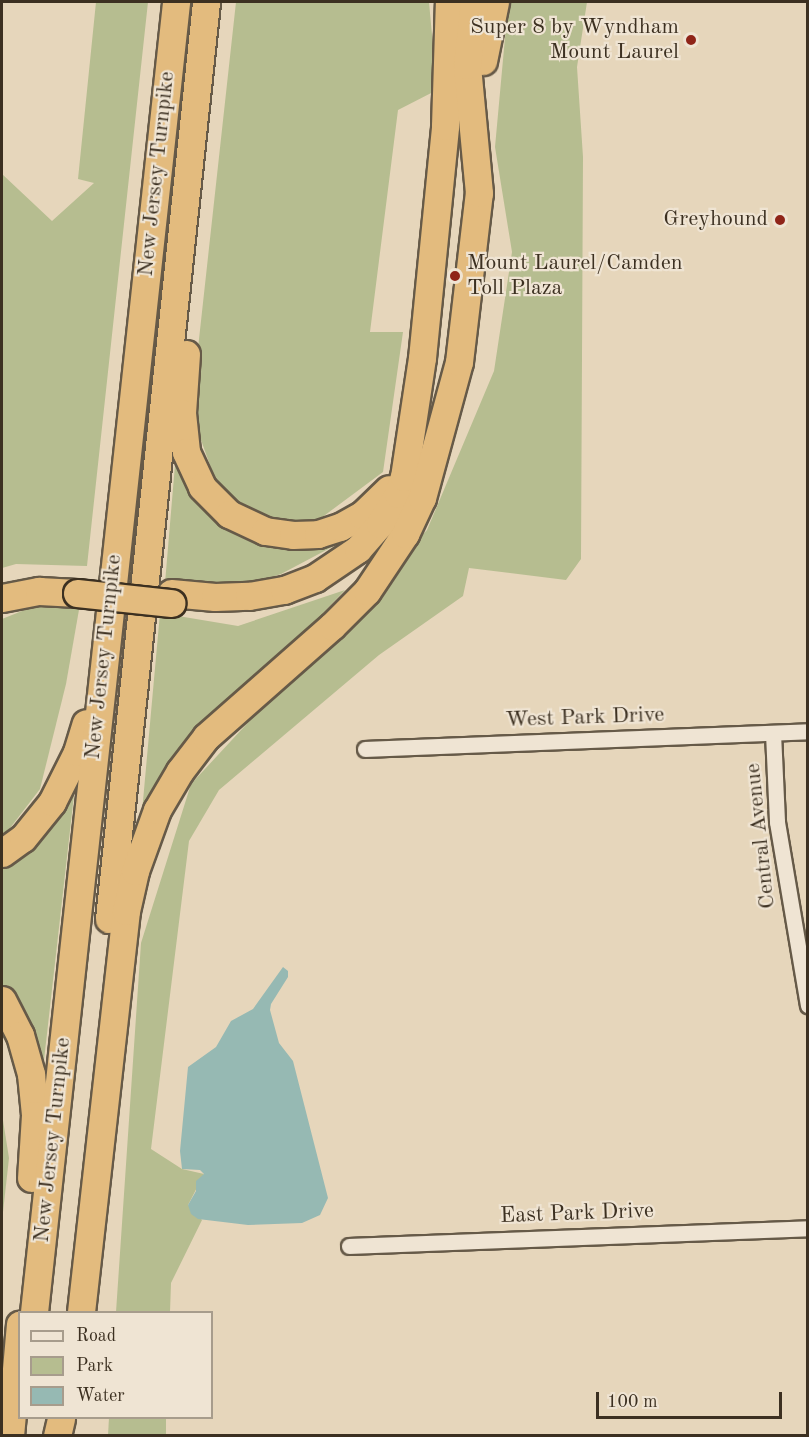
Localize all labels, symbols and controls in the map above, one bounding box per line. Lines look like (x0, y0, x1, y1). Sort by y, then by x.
place label: Super 8 by Wyndham Mount Laurel (470, 14, 679, 66)
marker: Super 8 by Wyndham Mount Laurel (684, 33, 698, 47)
street label: New Jersey Turnpike (133, 70, 181, 278)
place label: Greyhound (663, 207, 768, 233)
marker: Greyhound (773, 213, 787, 227)
place label: Mount Laurel/Camden Toll Plaza (467, 250, 683, 302)
marker: Mount Laurel/Camden Toll Plaza (448, 269, 462, 283)
street label: New Jersey Turnpike (80, 553, 128, 761)
street label: West Park Drive (505, 702, 665, 734)
street label: Central Avenue (740, 762, 782, 910)
street label: New Jersey Turnpike (29, 1036, 77, 1244)
street label: East Park Drive (500, 1198, 654, 1230)
legend (18, 1311, 213, 1419)
text: Road (76, 1327, 116, 1345)
text: Park (76, 1357, 113, 1375)
scale bar (599, 1380, 785, 1418)
text: Water (76, 1387, 125, 1405)
text: 100 m (607, 1393, 658, 1411)

